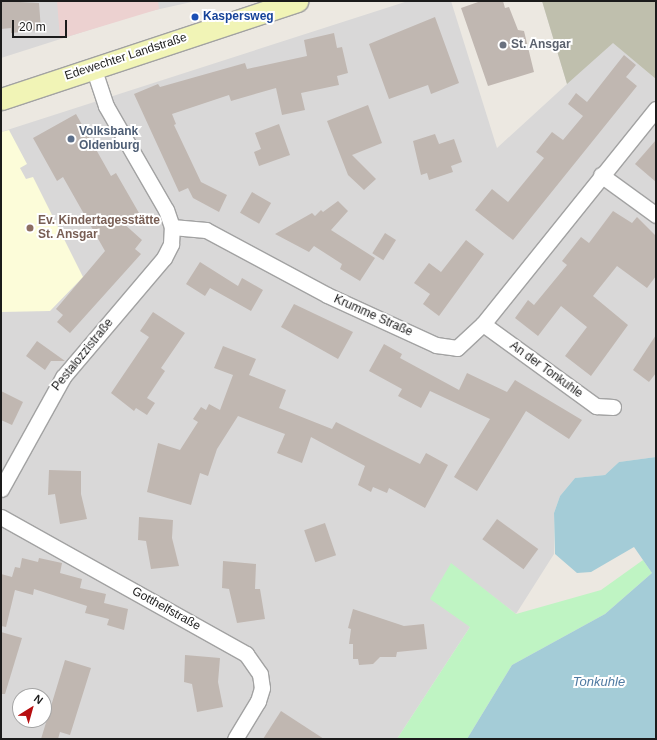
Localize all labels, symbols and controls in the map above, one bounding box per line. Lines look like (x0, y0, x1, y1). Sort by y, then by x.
place label: Kaspersweg (203, 10, 274, 24)
scale bar (14, 12, 69, 38)
marker: Kaspersweg (190, 12, 200, 22)
text: 20 m (19, 20, 46, 34)
street label: Edewechter Landstraße (63, 30, 189, 84)
place label: St. Ansgar (511, 38, 571, 52)
marker: St. Ansgar (498, 40, 508, 50)
place label: Volksbank Oldenburg (79, 125, 140, 153)
marker: Volksbank Oldenburg (66, 134, 76, 144)
place label: Ev. Kindertagesstätte St. Ansgar (38, 214, 160, 242)
marker: Ev. Kindertagesstätte St. Ansgar (25, 223, 35, 233)
street label: Krumme Straße (331, 292, 415, 340)
street label: Pestalozzistraße (49, 316, 117, 394)
street label: An der Tonkuhle (507, 339, 585, 401)
street label: Gotthelfstraße (129, 584, 203, 634)
water label: Tonkuhle (573, 674, 625, 690)
north arrow (12, 688, 52, 728)
text: N (32, 692, 45, 706)

